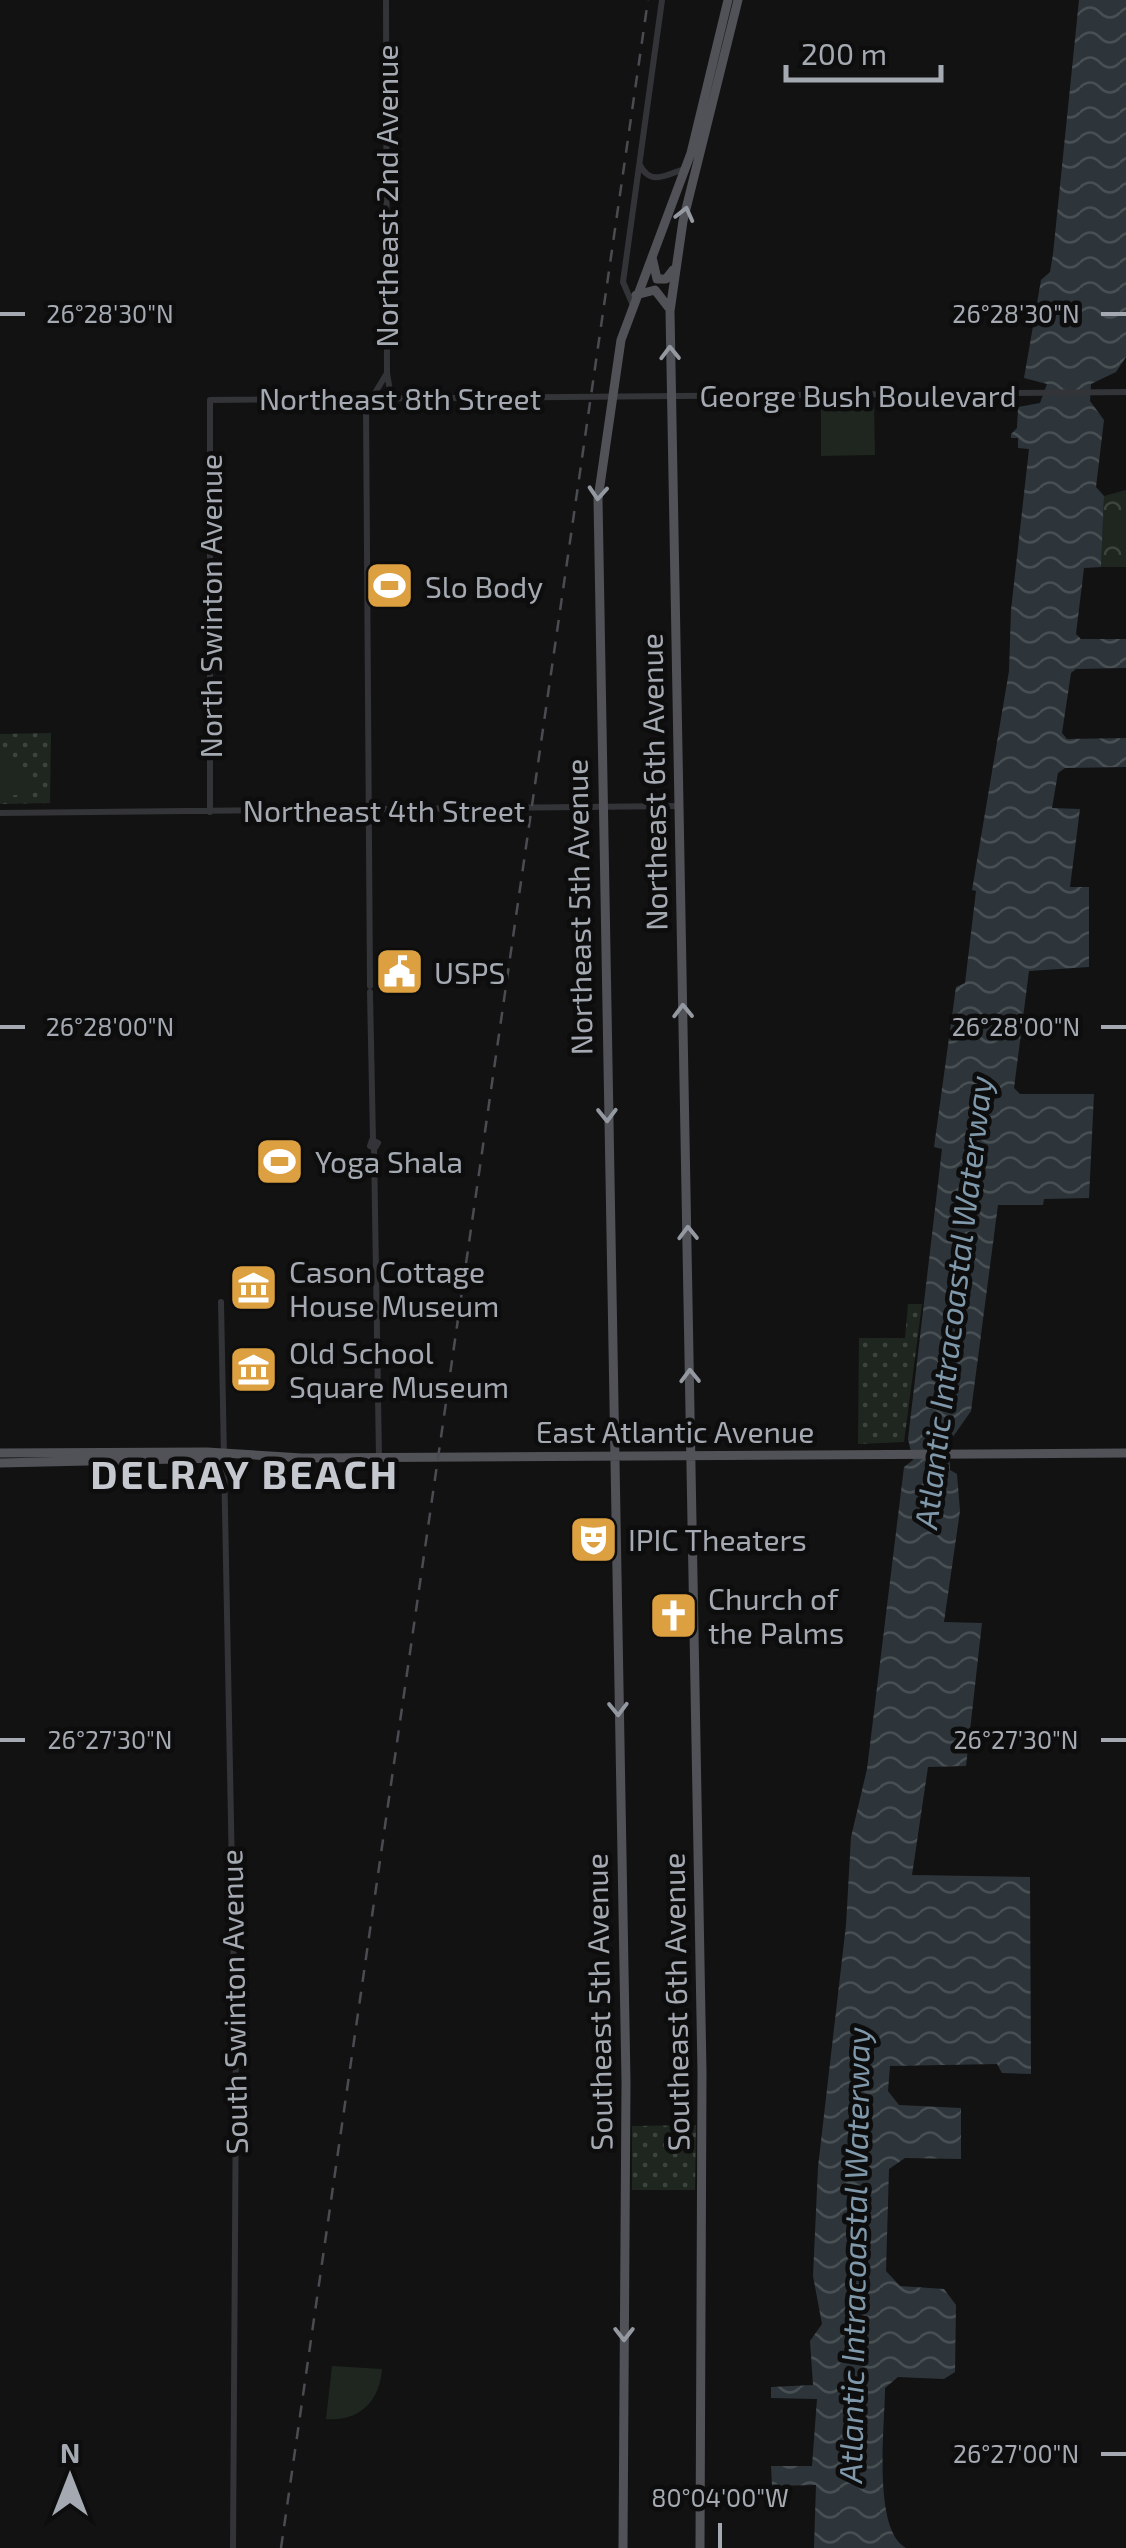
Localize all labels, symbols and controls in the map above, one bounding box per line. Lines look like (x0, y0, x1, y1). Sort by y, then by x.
scale bar (786, 20, 941, 82)
text: 200 m (801, 35, 887, 71)
street label: Northeast 2nd Avenue (368, 45, 404, 348)
one-way arrow (673, 206, 694, 223)
text: 26°28'30"N (46, 298, 174, 328)
text: 26°28'30"N (952, 298, 1080, 328)
one-way arrow (660, 345, 681, 361)
street label: George Bush Boulevard (699, 377, 1017, 413)
street label: Northeast 8th Street (259, 380, 541, 416)
street label: North Swinton Avenue (192, 454, 228, 758)
one-way arrow (588, 486, 610, 502)
sports icon: Slo Body (364, 560, 416, 612)
place label: Slo Body (425, 568, 543, 604)
street label: Northeast 6th Avenue (632, 633, 674, 931)
street label: Northeast 5th Avenue (557, 758, 599, 1056)
street label: Northeast 4th Street (243, 792, 525, 828)
public building icon: USPS (373, 946, 425, 998)
place label: USPS (434, 954, 505, 990)
one-way arrow (672, 1002, 693, 1018)
text: 26°28'00"N (46, 1011, 174, 1041)
text: 26°28'00"N (952, 1011, 1080, 1041)
water label: Atlantic Intracoastal Waterway (905, 1073, 1000, 1532)
one-way arrow (596, 1108, 618, 1123)
sports icon: Yoga Shala (254, 1135, 306, 1187)
place label: Yoga Shala (315, 1143, 463, 1179)
one-way arrow (677, 1225, 698, 1241)
place label: Cason Cottage House Museum (289, 1253, 499, 1323)
museum icon: Cason Cottage House Museum (228, 1262, 280, 1314)
place label: Old School Square Museum (289, 1334, 509, 1404)
museum icon: Old School Square Museum (228, 1343, 280, 1395)
one-way arrow (680, 1368, 701, 1384)
street label: East Atlantic Avenue (536, 1413, 814, 1449)
district label: DELRAY BEACH (90, 1449, 400, 1497)
theatre icon: IPIC Theaters (567, 1513, 619, 1565)
place label: IPIC Theaters (628, 1521, 807, 1557)
place label: Church of the Palms (708, 1580, 844, 1650)
church icon: Church of the Palms (647, 1589, 699, 1641)
one-way arrow (607, 1702, 629, 1717)
text: 26°27'30"N (48, 1724, 172, 1754)
text: 26°27'30"N (954, 1724, 1078, 1754)
street label: South Swinton Avenue (212, 1849, 254, 2155)
street label: Southeast 5th Avenue (577, 1853, 619, 2151)
street label: Southeast 6th Avenue (654, 1853, 696, 2151)
water label: Atlantic Intracoastal Waterway (830, 2027, 877, 2484)
one-way arrow (613, 2328, 635, 2343)
north arrow (20, 2428, 120, 2528)
text: N (60, 2435, 80, 2469)
text: 26°27'00"N (953, 2438, 1079, 2468)
text: 80°04'00"W (651, 2482, 789, 2512)

